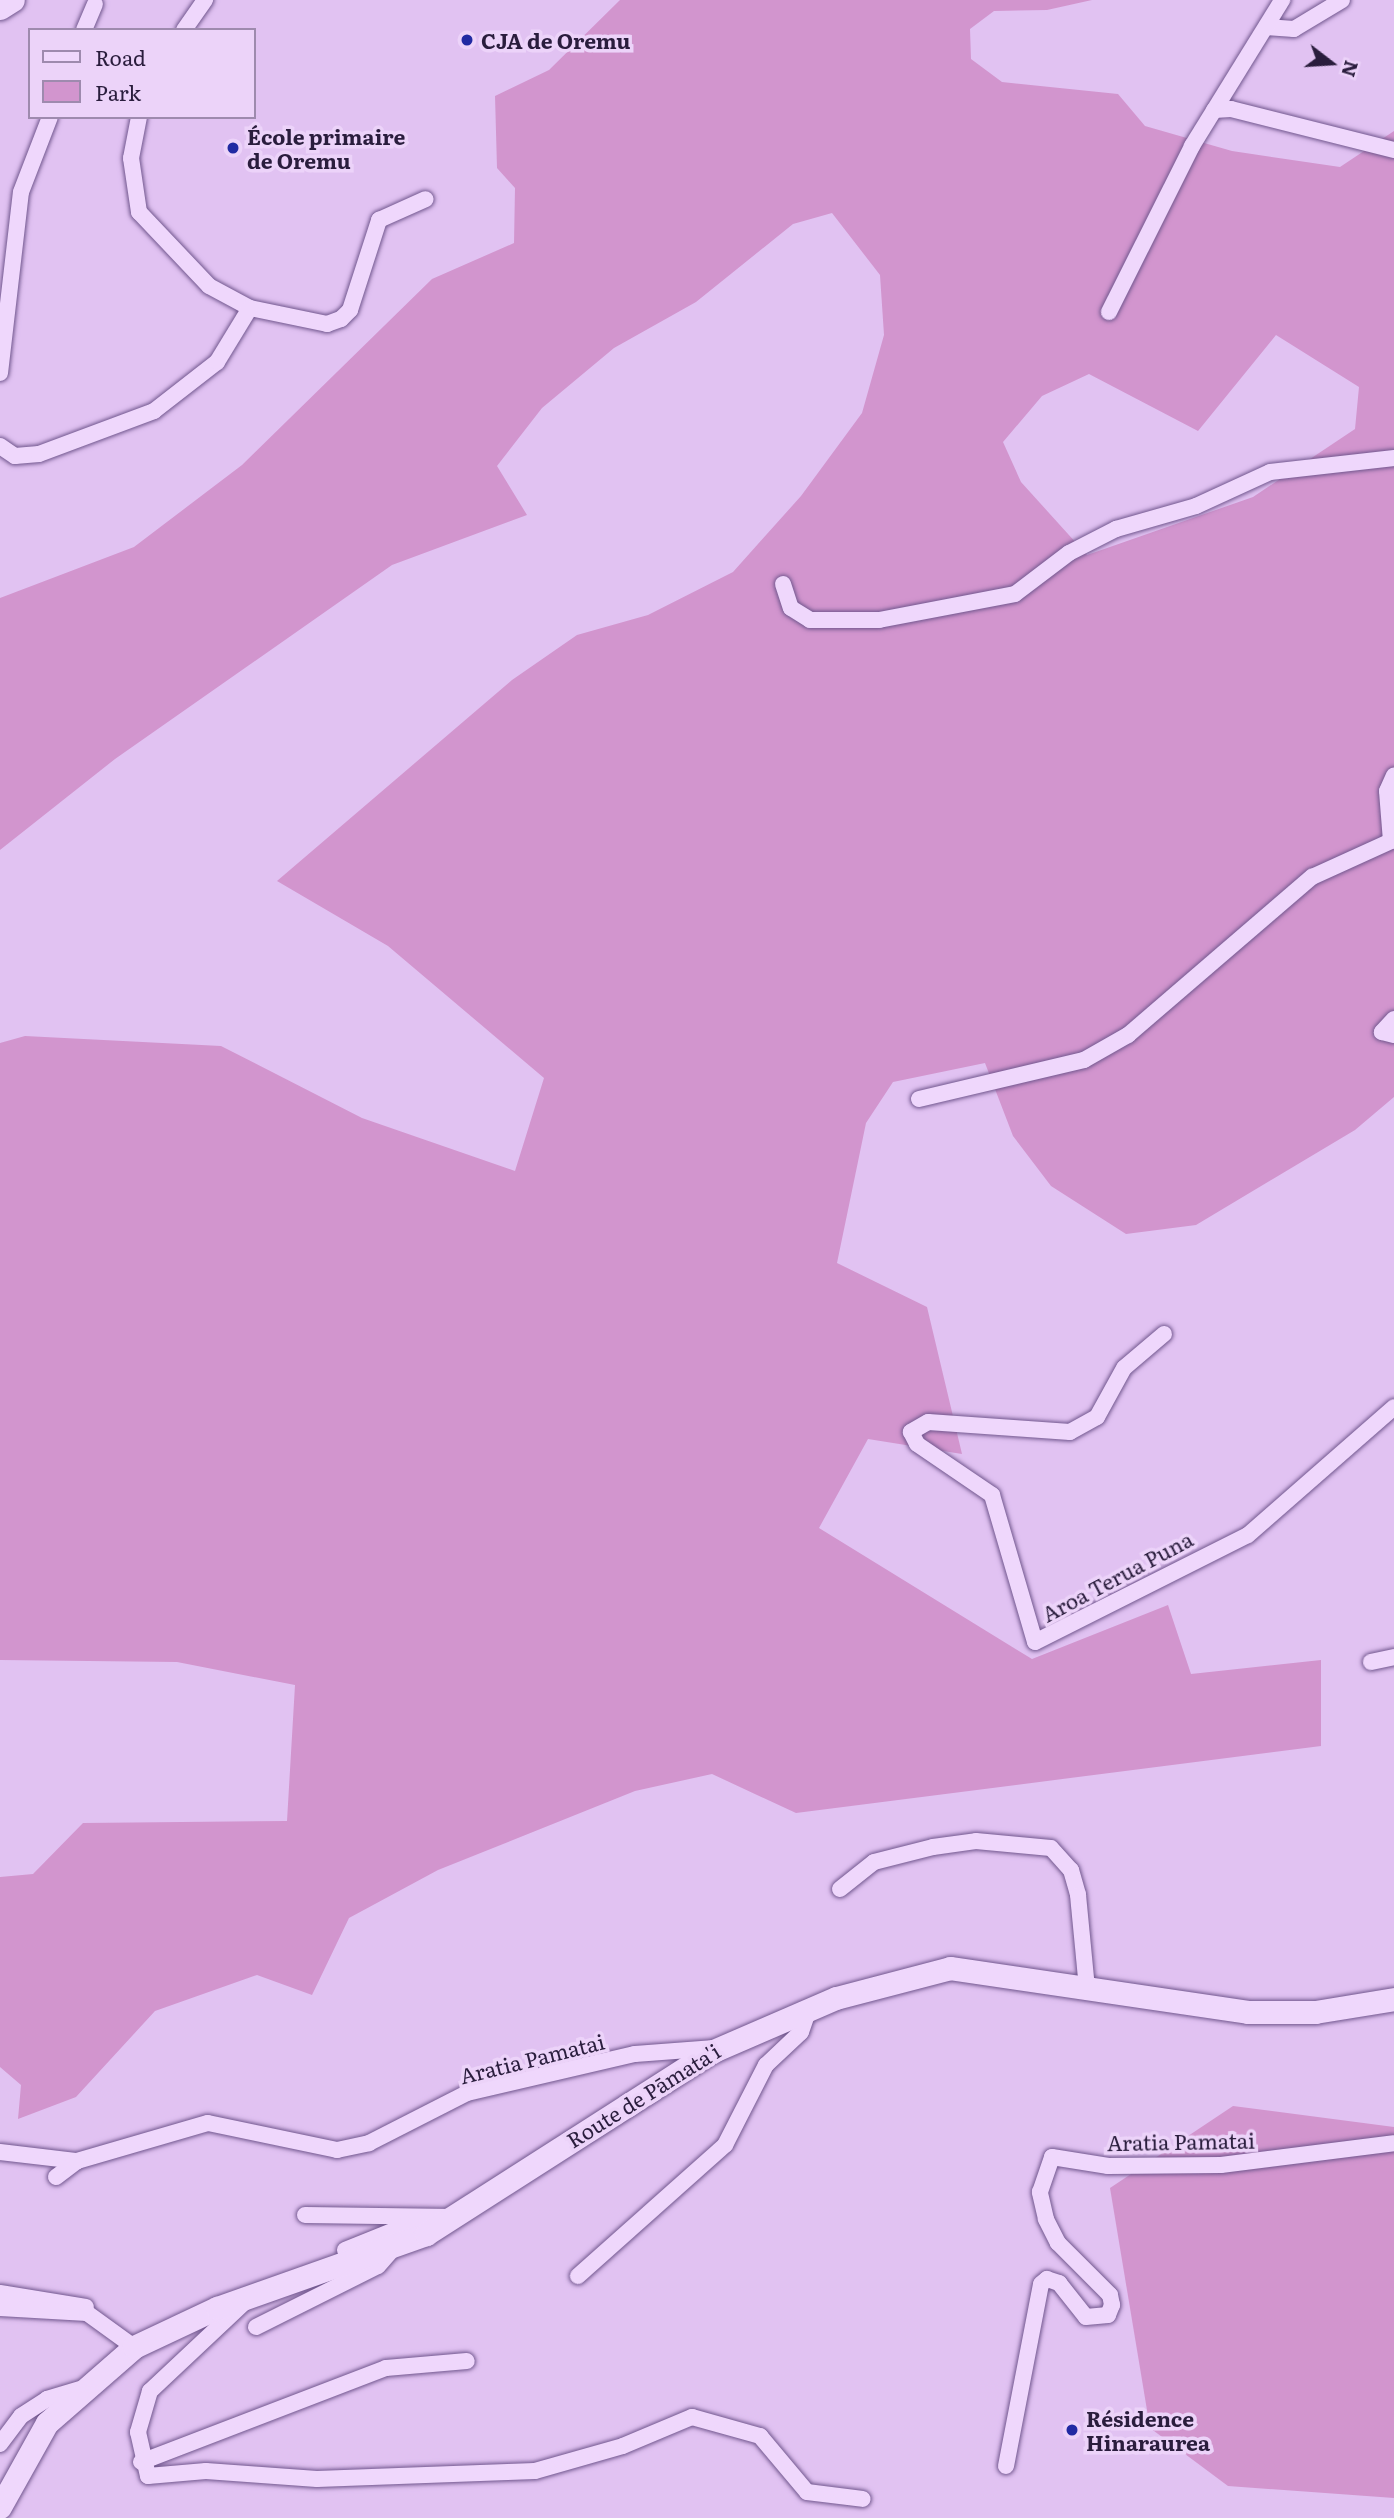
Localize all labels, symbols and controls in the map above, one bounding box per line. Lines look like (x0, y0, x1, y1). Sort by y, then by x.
place label: CJA de Oremu (481, 27, 631, 53)
legend (28, 28, 256, 119)
north arrow (1296, 28, 1366, 98)
marker: CJA de Oremu (459, 32, 475, 48)
text: Road (95, 41, 146, 72)
text: N (1335, 57, 1367, 81)
text: Park (95, 76, 141, 107)
place label: École primaire de Oremu (247, 123, 405, 173)
marker: École primaire de Oremu (225, 140, 241, 156)
street label: Aroa Terua Puna (1037, 1526, 1197, 1626)
street label: Aratia Pamatai (457, 2028, 607, 2088)
street label: Route de Pāmata'i (562, 2038, 724, 2152)
street label: Aratia Pamatai (1107, 2127, 1255, 2155)
place label: Résidence Hinaraurea (1086, 2405, 1210, 2455)
marker: Résidence Hinaraurea (1064, 2422, 1080, 2438)

